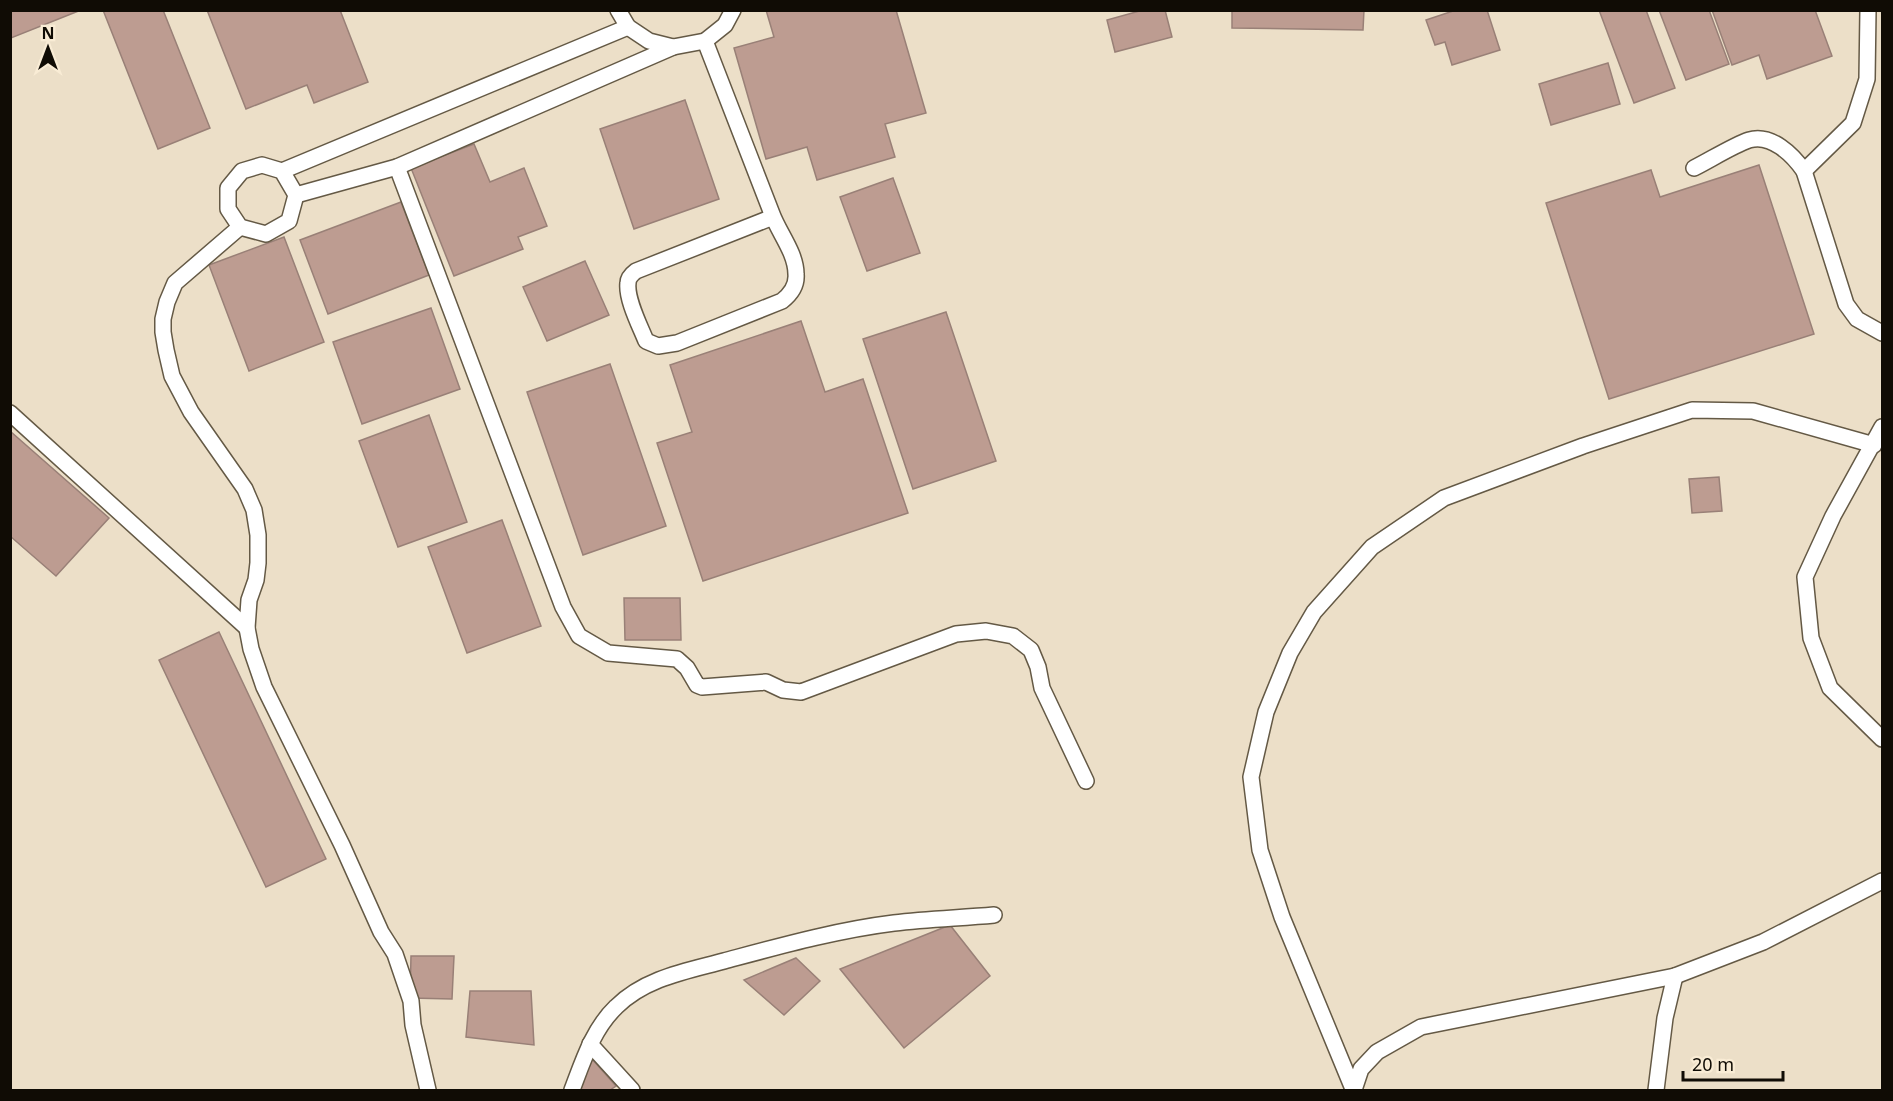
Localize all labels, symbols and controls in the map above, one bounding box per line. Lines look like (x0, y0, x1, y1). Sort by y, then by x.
north arrow (18, 18, 78, 78)
text: N (41, 22, 55, 44)
scale bar (1683, 1044, 1784, 1082)
text: 20 m (1692, 1052, 1734, 1076)

